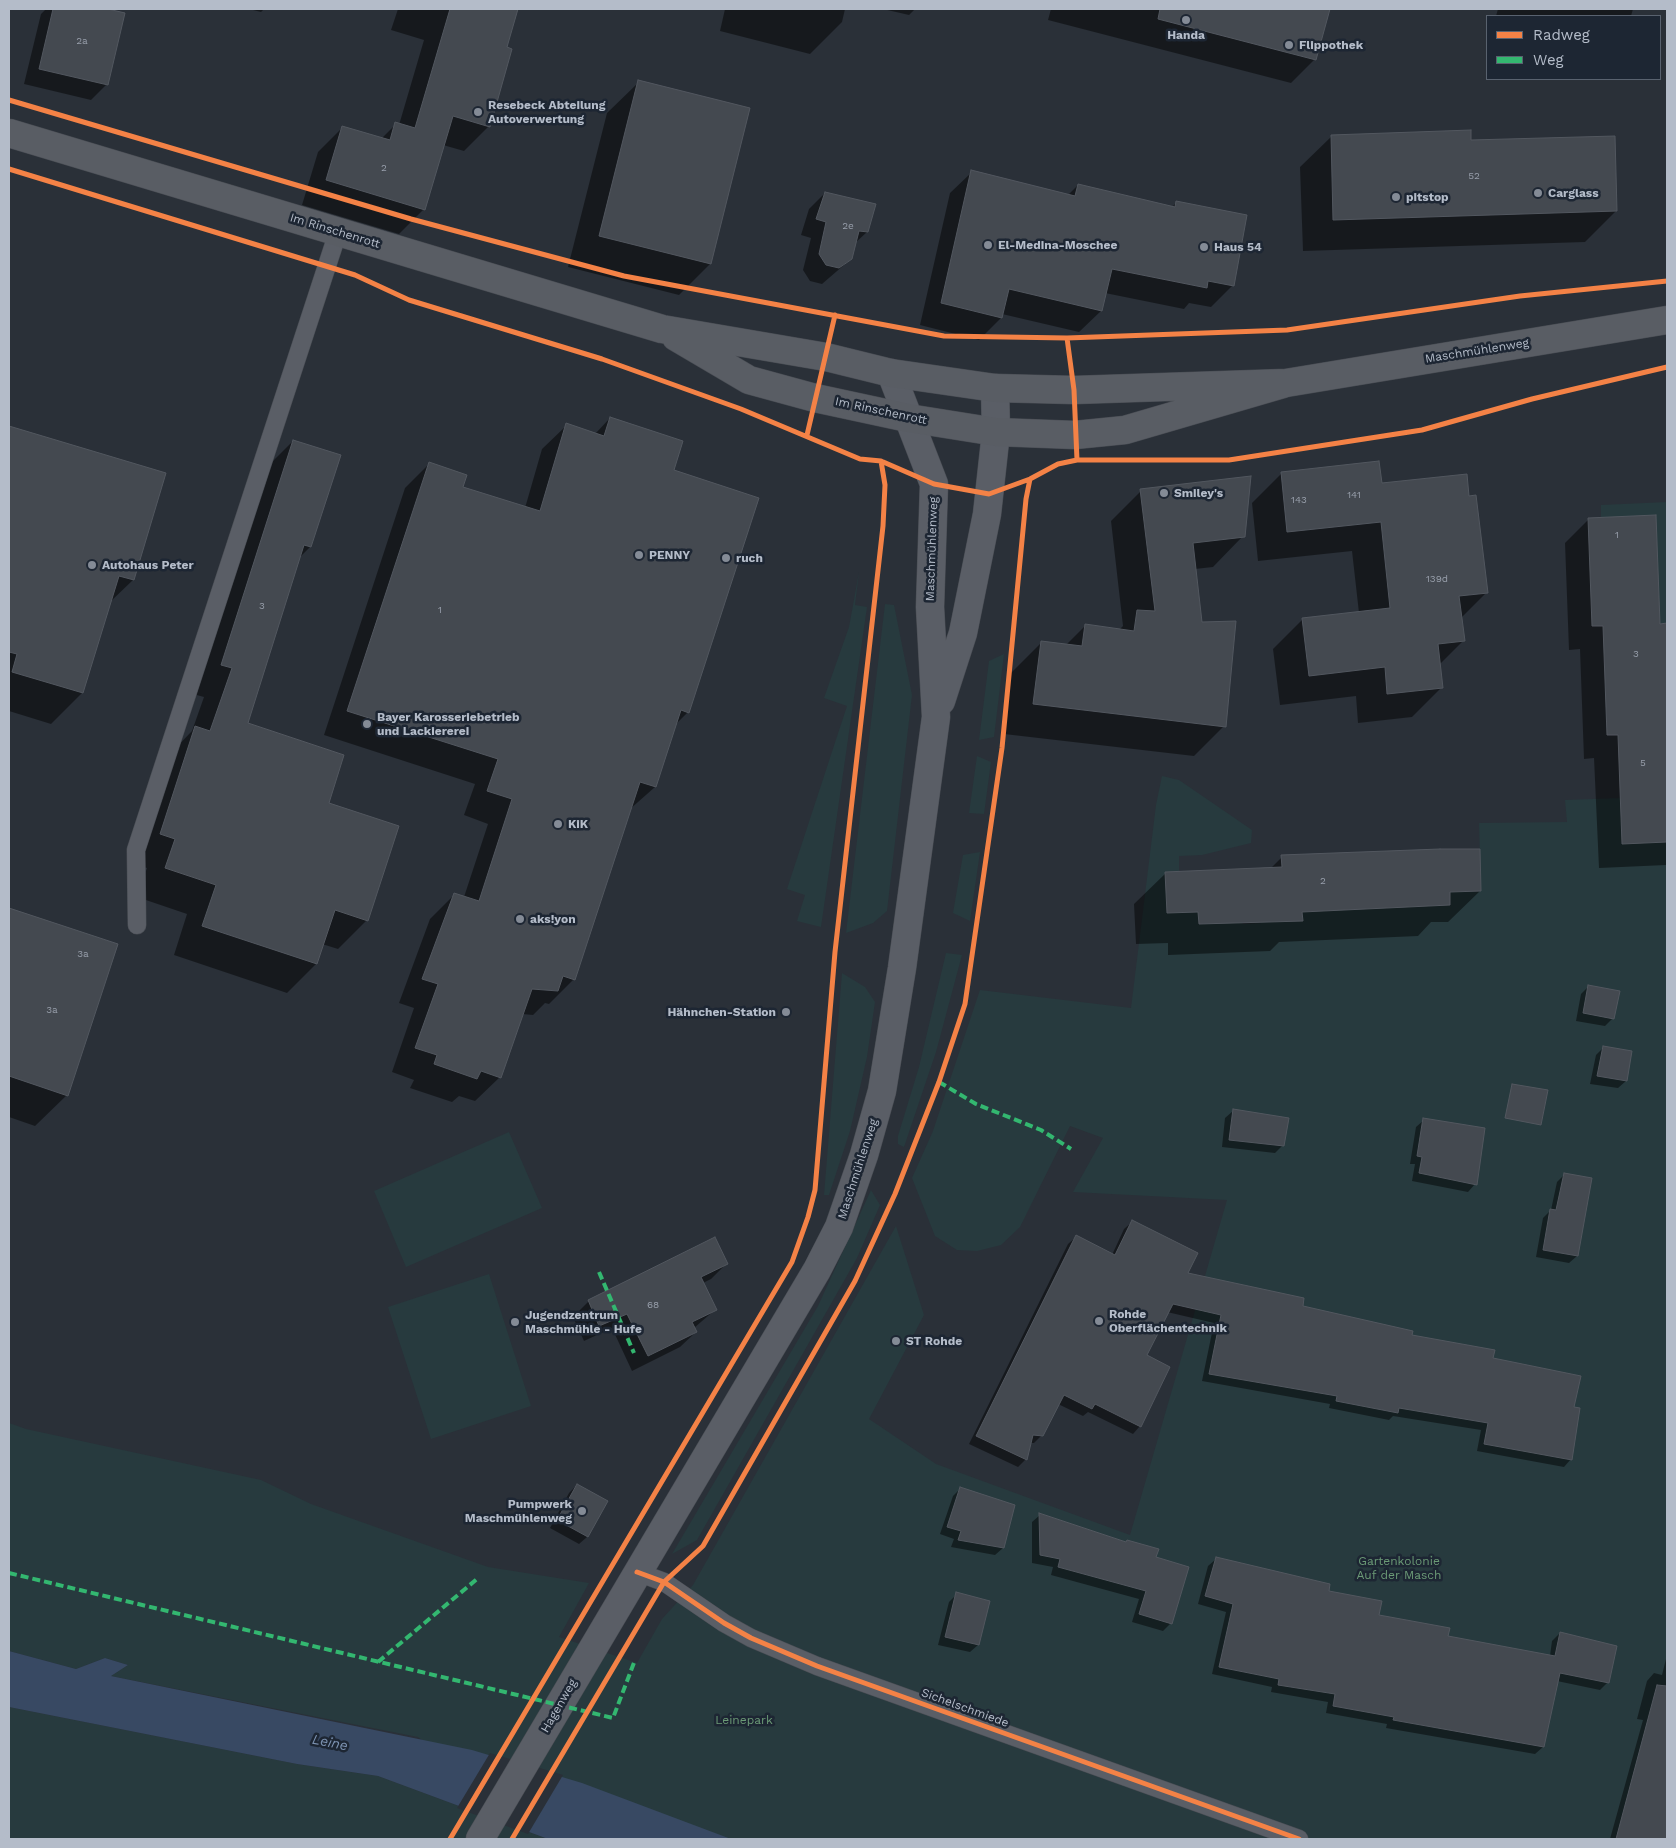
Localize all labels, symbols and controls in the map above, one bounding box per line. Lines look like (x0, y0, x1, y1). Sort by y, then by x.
marker: Handa (1180, 14, 1192, 26)
legend (1486, 15, 1661, 80)
text: Radweg (1533, 26, 1590, 44)
place label: Handa (1167, 28, 1205, 42)
house number: 2a (76, 35, 88, 47)
place label: Flippothek (1299, 38, 1363, 52)
marker: Flippothek (1283, 39, 1295, 51)
text: Weg (1533, 51, 1564, 69)
place label: Resebeck Abteilung Autoverwertung (488, 98, 605, 126)
marker: Resebeck Abteilung Autoverwertung (472, 106, 484, 118)
house number: 2 (381, 162, 387, 174)
house number: 52 (1468, 170, 1480, 182)
place label: Carglass (1548, 186, 1599, 200)
marker: Carglass (1532, 187, 1544, 199)
place label: pitstop (1406, 190, 1449, 204)
marker: pitstop (1390, 191, 1402, 203)
street label: Im Rinschenrott (288, 210, 382, 252)
house number: 2e (842, 220, 854, 232)
place label: El-Medina-Moschee (998, 238, 1117, 252)
marker: El-Medina-Moschee (982, 239, 994, 251)
place label: Haus 54 (1214, 240, 1262, 254)
marker: Haus 54 (1198, 241, 1210, 253)
street label: Maschmühlenweg (1424, 336, 1530, 366)
street label: Im Rinschenrott (834, 394, 928, 428)
place label: Smiley's (1174, 486, 1223, 500)
marker: Smiley's (1158, 487, 1170, 499)
house number: 141 (1347, 489, 1361, 501)
house number: 143 (1291, 494, 1307, 506)
street label: Maschmühlenweg (923, 496, 941, 602)
house number: 1 (1615, 529, 1619, 541)
place label: PENNY (649, 548, 690, 562)
marker: PENNY (633, 549, 645, 561)
place label: ruch (736, 551, 763, 565)
marker: ruch (720, 552, 732, 564)
place label: Autohaus Peter (102, 558, 194, 572)
marker: Autohaus Peter (86, 559, 98, 571)
house number: 139d (1426, 573, 1448, 585)
house number: 3 (259, 600, 265, 612)
house number: 1 (438, 604, 442, 616)
house number: 3 (1633, 648, 1639, 660)
place label: Bayer Karosseriebetrieb und Lackiererei (377, 710, 519, 738)
marker: Bayer Karosseriebetrieb und Lackiererei (361, 718, 373, 730)
house number: 5 (1640, 757, 1646, 769)
place label: KiK (568, 817, 588, 831)
marker: KiK (552, 818, 564, 830)
house number: 2 (1320, 875, 1326, 887)
place label: aks!yon (530, 912, 576, 926)
marker: aks!yon (514, 913, 526, 925)
house number: 3a (77, 948, 89, 960)
house number: 3a (46, 1004, 58, 1016)
place label: Hähnchen-Station (667, 1005, 776, 1019)
marker: Hähnchen-Station (780, 1006, 792, 1018)
street label: Maschmühlenweg (835, 1117, 881, 1221)
house number: 68 (647, 1299, 659, 1311)
place label: Rohde Oberflächentechnik (1109, 1307, 1227, 1335)
place label: Jugendzentrum Maschmühle - Hufe (525, 1308, 642, 1336)
marker: Rohde Oberflächentechnik (1093, 1315, 1105, 1327)
marker: Jugendzentrum Maschmühle - Hufe (509, 1316, 521, 1328)
place label: ST Rohde (906, 1334, 962, 1348)
marker: ST Rohde (890, 1335, 902, 1347)
place label: Pumpwerk Maschmühlenweg (465, 1497, 572, 1525)
marker: Pumpwerk Maschmühlenweg (576, 1505, 588, 1517)
park label: Gartenkolonie Auf der Masch (1357, 1554, 1441, 1582)
street label: Hagenweg (538, 1677, 580, 1735)
street label: Sichelschmiede (919, 1685, 1011, 1731)
park label: Leinepark (715, 1713, 773, 1727)
water label: Leine (311, 1731, 349, 1755)

